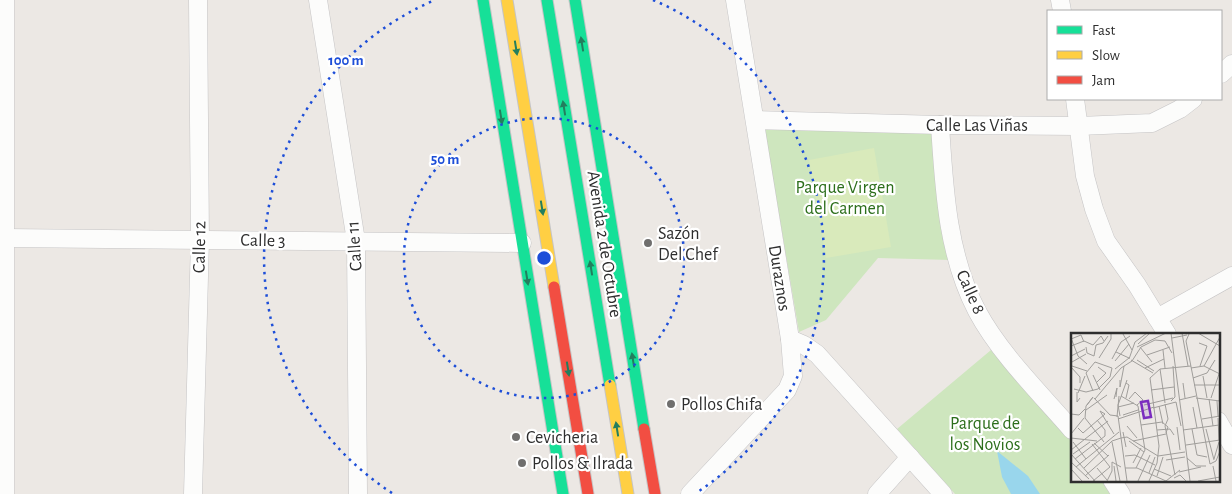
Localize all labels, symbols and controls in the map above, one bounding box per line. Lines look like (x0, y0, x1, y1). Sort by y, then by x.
legend (1047, 10, 1222, 100)
text: Fast (1092, 23, 1116, 38)
one-way arrow (578, 35, 586, 51)
one-way arrow (512, 40, 520, 56)
text: Slow (1092, 48, 1120, 63)
text: 100 m (328, 53, 364, 68)
text: Jam (1092, 73, 1115, 88)
one-way arrow (560, 100, 568, 116)
one-way arrow (498, 110, 506, 126)
street label: Calle Las Viñas (926, 117, 1028, 135)
text: 50 m (431, 152, 459, 167)
street label: Avenida 2 de Octubre (584, 170, 624, 319)
park label: Parque Virgen del Carmen (795, 179, 895, 218)
one-way arrow (539, 201, 547, 217)
street label: Calle 11 (344, 220, 366, 272)
street label: Calle 12 (191, 221, 209, 273)
place label: Sazón Del Chef (658, 225, 719, 264)
street label: Calle 3 (240, 232, 286, 250)
marker: Sazón Del Chef (642, 237, 654, 249)
street label: Duraznos (765, 244, 793, 313)
centre of rings (535, 249, 553, 267)
one-way arrow (586, 260, 594, 276)
street label: Calle 8 (952, 268, 988, 317)
one-way arrow (524, 270, 532, 286)
inset map (1071, 333, 1220, 482)
one-way arrow (629, 351, 637, 367)
one-way arrow (564, 361, 572, 377)
place label: Pollos Chifa (681, 396, 762, 414)
marker: Pollos Chifa (665, 398, 677, 410)
park label: Parque de los Novios (950, 415, 1020, 454)
one-way arrow (613, 420, 621, 436)
place label: Cevicheria (526, 429, 598, 447)
marker: Cevicheria (510, 431, 522, 443)
place label: Pollos & Ilrada (532, 455, 633, 473)
marker: Pollos & Ilrada (516, 457, 528, 469)

